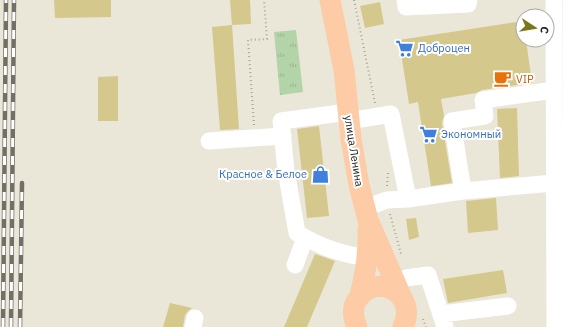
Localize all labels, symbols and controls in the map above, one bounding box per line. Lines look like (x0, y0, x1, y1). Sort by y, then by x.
north arrow (515, 8, 555, 48)
text: С (537, 25, 552, 35)
supermarket icon: Доброцен (395, 38, 415, 58)
place label: Доброцен (418, 41, 470, 55)
cafe icon: VIP (493, 69, 513, 89)
place label: VIP (516, 72, 534, 86)
street label: улица Ленина (341, 114, 367, 188)
supermarket icon: Экономный (418, 124, 438, 144)
place label: Экономный (441, 127, 501, 141)
shop icon: Красное & Белое (310, 164, 330, 184)
place label: Красное & Белое (219, 167, 307, 181)

